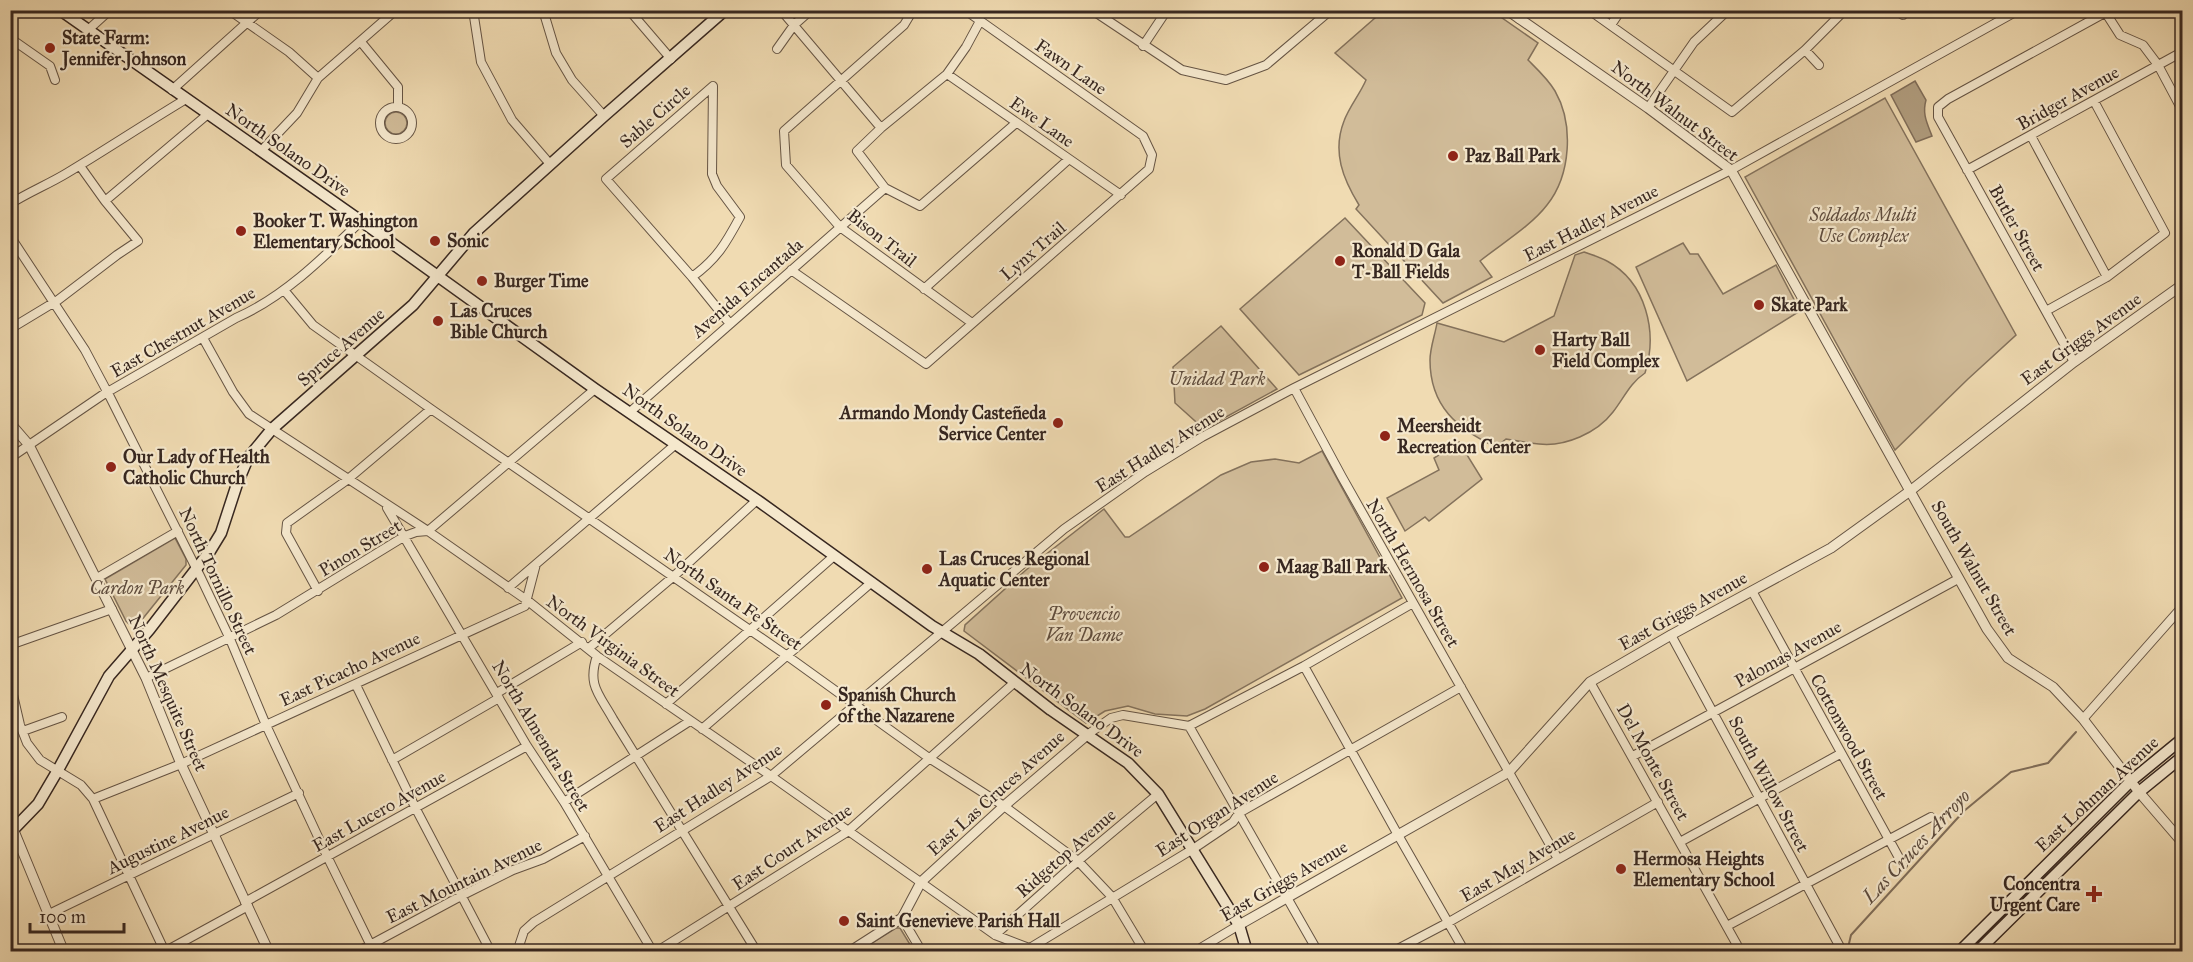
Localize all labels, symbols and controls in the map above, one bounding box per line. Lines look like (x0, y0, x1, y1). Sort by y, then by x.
place label: State Farm: Jennifer Johnson (60, 27, 186, 71)
street label: Fawn Lane (1031, 34, 1111, 100)
marker: State Farm: Jennifer Johnson (43, 41, 57, 55)
street label: North Walnut Street (1607, 56, 1744, 166)
street label: Bridger Avenue (2013, 61, 2123, 136)
street label: Sable Circle (615, 79, 695, 153)
street label: Ewe Lane (1005, 92, 1079, 152)
street label: North Solano Drive (221, 99, 355, 201)
place label: Paz Ball Park (1465, 145, 1561, 167)
marker: Paz Ball Park (1446, 149, 1460, 163)
street label: East Hadley Avenue (1520, 180, 1662, 266)
street label: Butler Street (1984, 181, 2050, 276)
street label: Bison Trail (843, 204, 921, 272)
park label: Soldados Multi Use Complex (1808, 204, 1917, 248)
place label: Booker T. Washington Elementary School (253, 210, 418, 254)
street label: Lynx Trail (996, 217, 1070, 285)
marker: Booker T. Washington Elementary School (234, 224, 248, 238)
place label: Sonic (447, 230, 489, 252)
street label: Avenida Encantada (686, 233, 808, 343)
marker: Sonic (428, 234, 442, 248)
place label: Ronald D Gala T-Ball Fields (1351, 240, 1460, 283)
marker: Ronald D Gala T-Ball Fields (1333, 254, 1347, 268)
place label: Burger Time (494, 270, 589, 293)
marker: Burger Time (475, 274, 489, 288)
street label: East Chestnut Avenue (107, 282, 259, 382)
street label: East Griggs Avenue (2017, 288, 2146, 391)
place label: Skate Park (1771, 294, 1848, 316)
marker: Skate Park (1752, 298, 1766, 312)
place label: Las Cruces Bible Church (450, 300, 549, 343)
street label: Spruce Avenue (293, 303, 389, 391)
marker: Las Cruces Bible Church (431, 314, 445, 328)
place label: Harty Ball Field Complex (1552, 329, 1661, 373)
marker: Harty Ball Field Complex (1533, 343, 1547, 357)
park label: Unidad Park (1168, 368, 1266, 390)
street label: North Solano Drive (618, 379, 752, 481)
street label: East Hadley Avenue (1091, 400, 1229, 498)
place label: Armando Mondy Casteñeda Service Center (839, 402, 1047, 445)
place label: Meersheidt Recreation Center (1397, 415, 1532, 458)
marker: Armando Mondy Casteñeda Service Center (1051, 416, 1065, 430)
marker: Meersheidt Recreation Center (1378, 429, 1392, 443)
place label: Our Lady of Health Catholic Church (123, 446, 271, 489)
marker: Our Lady of Health Catholic Church (104, 460, 118, 474)
street label: North Hermosa Street (1362, 495, 1465, 652)
street label: South Walnut Street (1926, 497, 2022, 640)
street label: North Tornillo Street (174, 504, 262, 659)
street label: Pinon Street (315, 514, 406, 581)
street label: North Santa Fe Street (660, 543, 807, 655)
place label: Las Cruces Regional Aquatic Center (938, 548, 1090, 592)
place label: Maag Ball Park (1276, 556, 1388, 579)
marker: Maag Ball Park (1257, 560, 1271, 574)
marker: Las Cruces Regional Aquatic Center (920, 562, 934, 576)
street label: East Griggs Avenue (1615, 567, 1752, 656)
park label: Cardon Park (90, 577, 184, 599)
street label: North Virginia Street (541, 590, 685, 703)
park label: Provencio Van Dame (1045, 603, 1124, 646)
street label: North Mesquite Street (123, 611, 213, 776)
street label: Palomas Avenue (1731, 616, 1845, 692)
street label: East Picacho Avenue (276, 627, 424, 711)
street label: North Almendra Street (487, 656, 595, 816)
street label: North Solano Drive (1016, 658, 1148, 762)
street label: Cottonwood Street (1805, 670, 1893, 804)
place label: Spanish Church of the Nazarene (838, 684, 957, 727)
marker: Spanish Church of the Nazarene (819, 698, 833, 712)
street label: Del Monte Street (1612, 700, 1694, 825)
street label: South Willow Street (1724, 712, 1814, 856)
street label: East Las Cruces Avenue (923, 726, 1069, 860)
street label: East Lohman Avenue (2031, 731, 2163, 857)
street label: East Hadley Avenue (650, 738, 786, 838)
street label: East Lucero Avenue (308, 765, 450, 857)
street label: East Organ Avenue (1152, 766, 1283, 863)
water label: Las Cruces Arroyo (1856, 784, 1975, 909)
street label: East Court Avenue (728, 799, 856, 895)
street label: Augustine Avenue (103, 801, 233, 880)
street label: Ridgetop Avenue (1012, 804, 1121, 903)
street label: East May Avenue (1456, 823, 1580, 907)
street label: East Mountain Avenue (382, 834, 546, 928)
street label: East Griggs Avenue (1216, 836, 1352, 927)
place label: Hermosa Heights Elementary School (1633, 848, 1776, 892)
marker: Hermosa Heights Elementary School (1614, 862, 1628, 876)
place label: Concentra Urgent Care (1990, 873, 2081, 917)
marker: Concentra Urgent Care (2085, 885, 2103, 903)
scale bar (30, 896, 124, 934)
text: 100 m (39, 906, 86, 928)
place label: Saint Genevieve Parish Hall (856, 910, 1061, 932)
marker: Saint Genevieve Parish Hall (837, 914, 851, 928)

